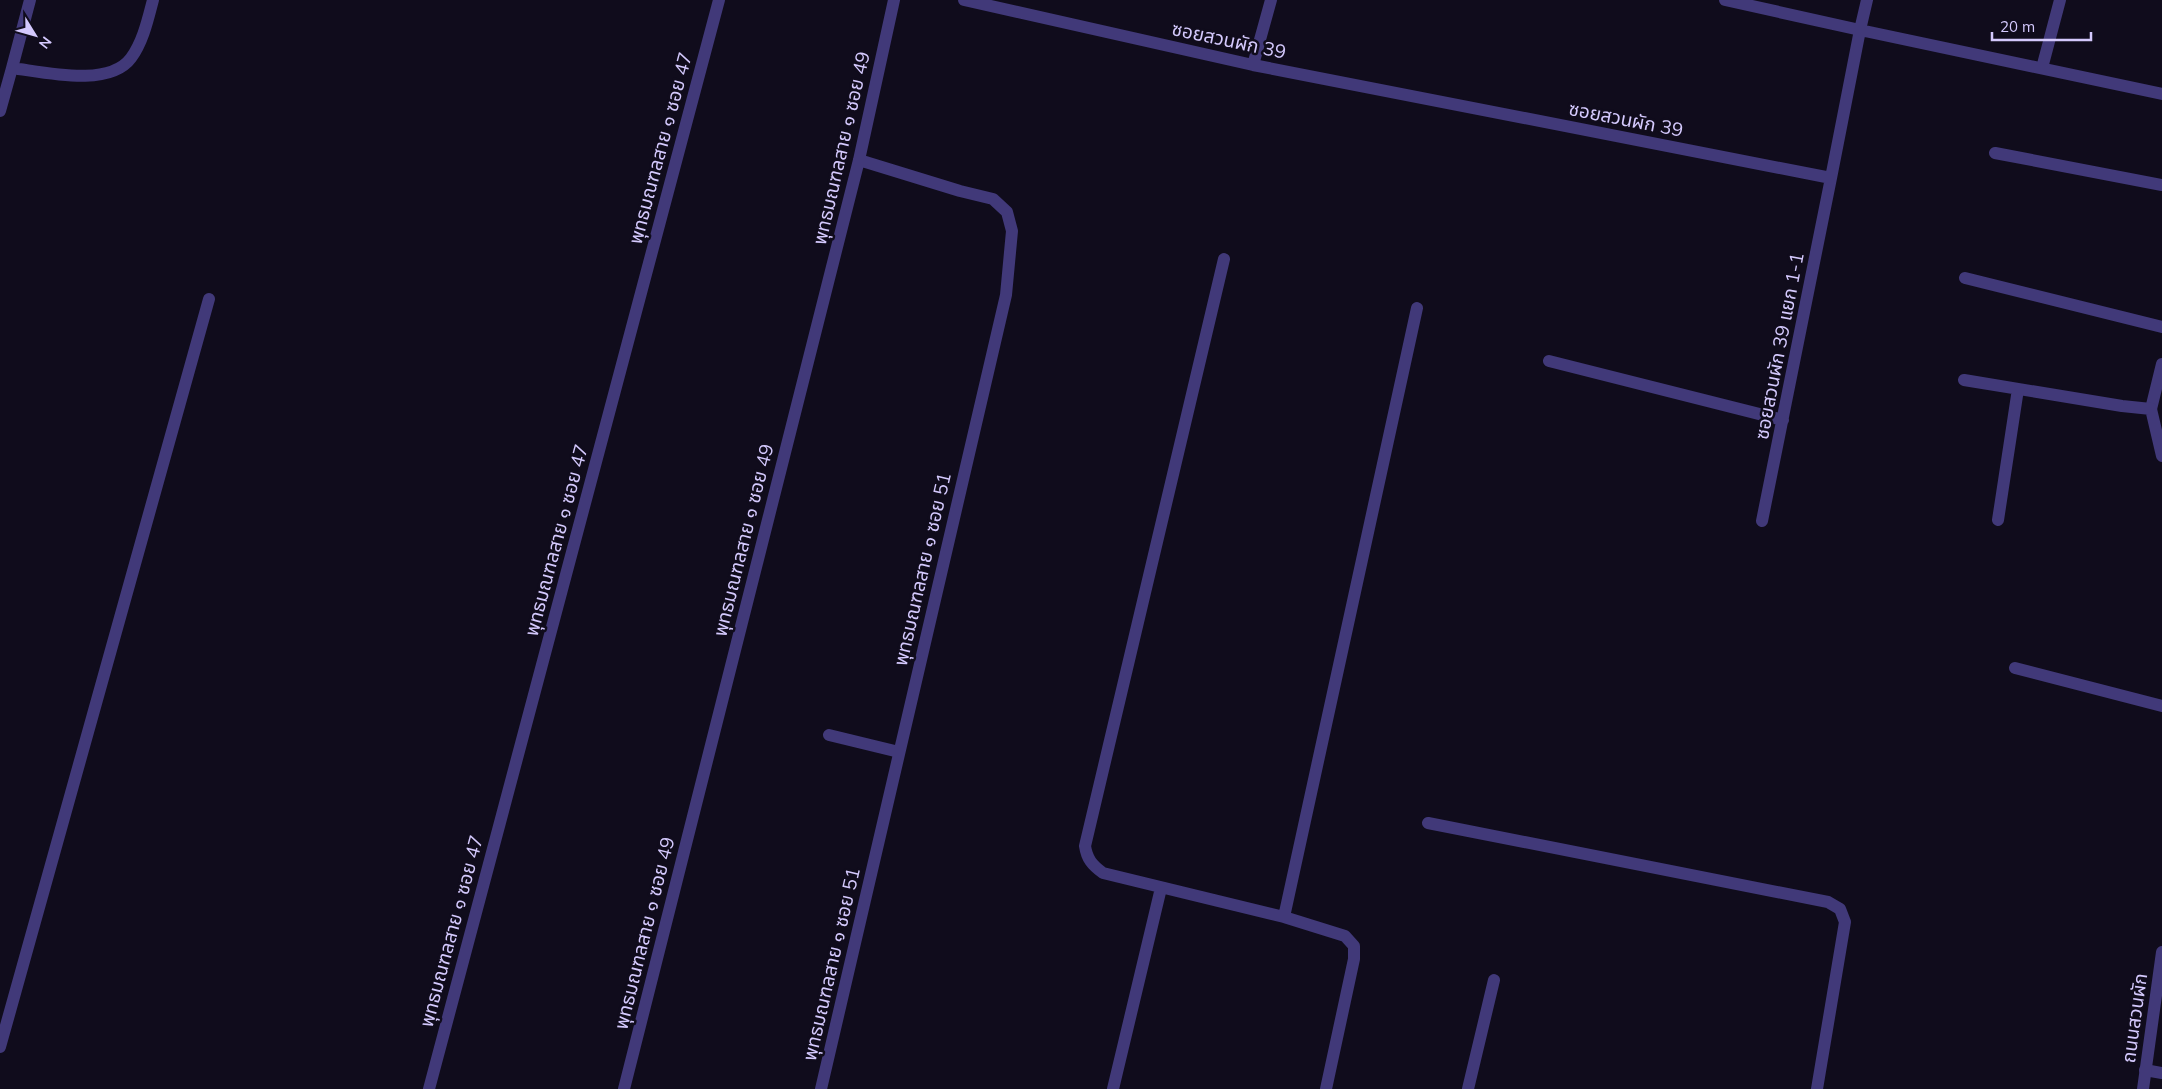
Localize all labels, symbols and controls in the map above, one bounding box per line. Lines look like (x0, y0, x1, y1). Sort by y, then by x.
north arrow (10, 10, 60, 60)
scale bar (1992, 10, 2091, 42)
street label: ซอยสวนผัก 39 (1170, 16, 1288, 64)
text: 20 m (2000, 17, 2035, 36)
text: N (35, 33, 56, 52)
street label: พุทธมณฑลสาย ๑ ซอย 49 (807, 49, 875, 247)
street label: พุทธมณฑลสาย ๑ ซอย 47 (623, 50, 697, 246)
street label: ซอยสวนผัก 39 (1567, 96, 1685, 142)
street label: ซอยสวนผัก 39 แยก 1-1 (1749, 251, 1809, 441)
street label: พุทธมณฑลสาย ๑ ซอย 49 (707, 441, 779, 639)
street label: พุทธมณฑลสาย ๑ ซอย 47 (519, 442, 593, 638)
street label: พุทธมณฑลสาย ๑ ซอย 51 (888, 470, 956, 668)
street label: พุทธมณฑลสาย ๑ ซอย 47 (414, 833, 488, 1029)
street label: พุทธมณฑลสาย ๑ ซอย 49 (608, 834, 680, 1032)
street label: พุทธมณฑลสาย ๑ ซอย 51 (797, 865, 865, 1063)
street label: ถนนสวนผัก (2116, 972, 2152, 1064)

